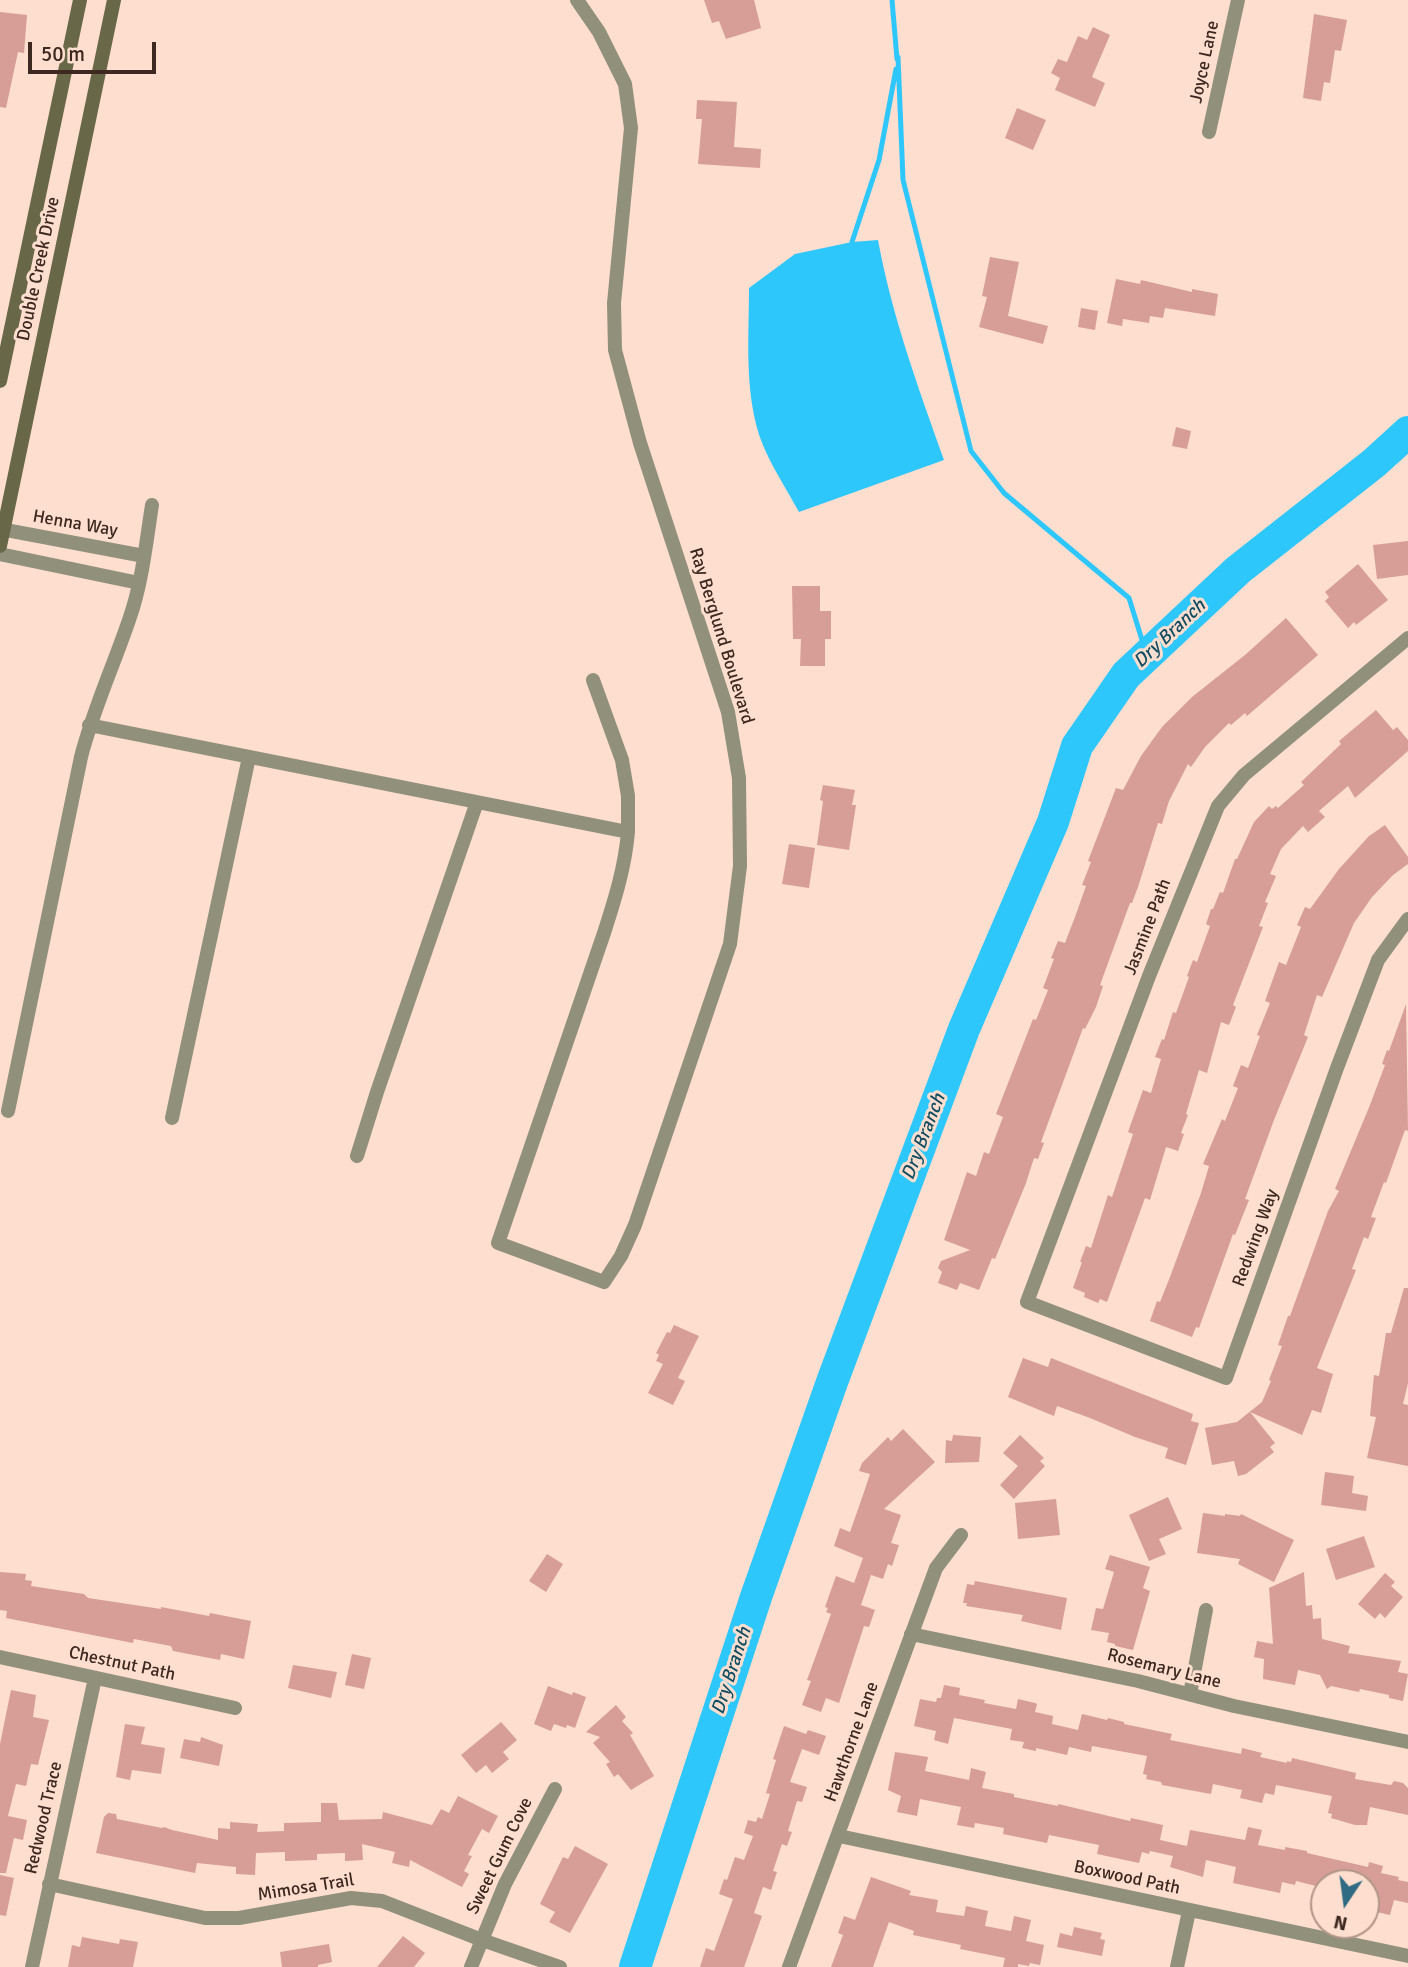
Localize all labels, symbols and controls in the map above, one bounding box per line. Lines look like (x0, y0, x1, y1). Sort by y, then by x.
street label: Joyce Lane (1186, 19, 1224, 105)
scale bar (32, 28, 159, 72)
text: 50 m (41, 41, 85, 67)
street label: Double Creek Drive (13, 195, 65, 343)
street label: Henna Way (31, 506, 119, 542)
street label: Ray Berglund Boulevard (684, 545, 758, 727)
water label: Dry Branch (1129, 595, 1211, 673)
street label: Jasmine Path (1120, 876, 1176, 978)
water label: Dry Branch (897, 1091, 951, 1183)
street label: Redwing Way (1228, 1186, 1284, 1290)
water label: Dry Branch (707, 1625, 757, 1717)
street label: Chestnut Path (67, 1642, 177, 1686)
street label: Rosemary Lane (1105, 1644, 1223, 1694)
street label: Hawthorne Lane (820, 1679, 884, 1805)
street label: Redwood Trace (21, 1760, 67, 1876)
street label: Sweet Gum Cove (462, 1794, 538, 1918)
street label: Boxwood Path (1072, 1856, 1182, 1900)
north arrow (1310, 1869, 1380, 1939)
street label: Mimosa Trail (256, 1870, 356, 1906)
text: N (1332, 1909, 1350, 1936)

